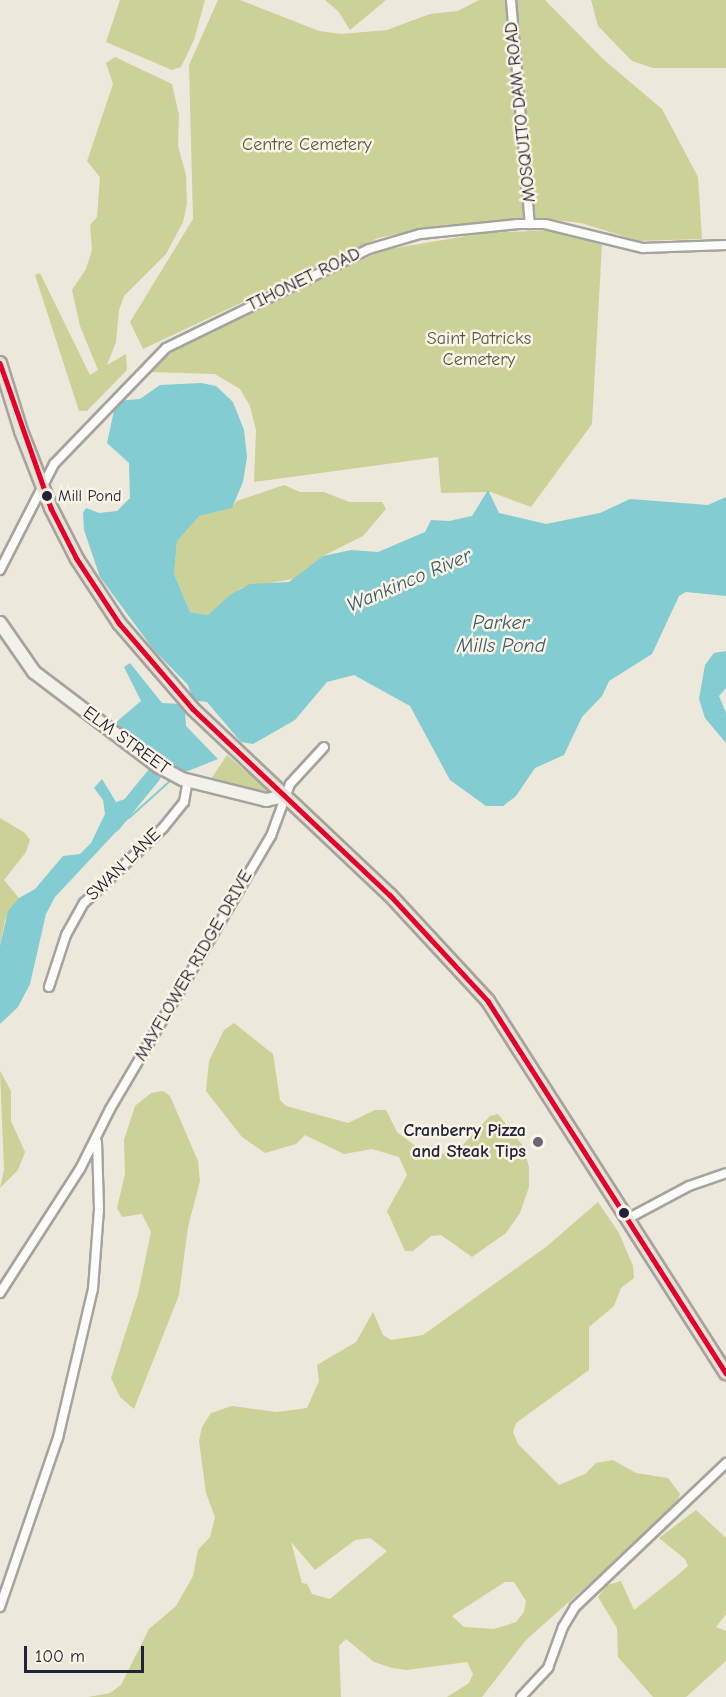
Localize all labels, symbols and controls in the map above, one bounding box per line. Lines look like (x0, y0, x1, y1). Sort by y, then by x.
street label: MOSQUITO DAM ROAD (501, 21, 541, 203)
park label: Centre Cemetery (242, 134, 372, 156)
street label: TIHONET ROAD (244, 243, 364, 317)
park label: Saint Patricks Cemetery (427, 329, 531, 372)
place label: Mill Pond (58, 486, 121, 506)
marker: Mill Pond (41, 490, 53, 502)
water label: Wankinco River (343, 543, 475, 617)
water label: Parker Mills Pond (457, 611, 545, 658)
street label: ELM STREET (78, 702, 174, 780)
street label: SWAN LANE (82, 824, 166, 906)
street label: MAYFLOWER RIDGE DRIVE (130, 867, 258, 1065)
place label: Cranberry Pizza and Steak Tips (404, 1121, 526, 1164)
marker: Cranberry Pizza and Steak Tips (531, 1135, 545, 1149)
unlabelled marker (618, 1207, 630, 1219)
scale bar (27, 1634, 147, 1672)
text: 100 m (35, 1646, 85, 1667)

